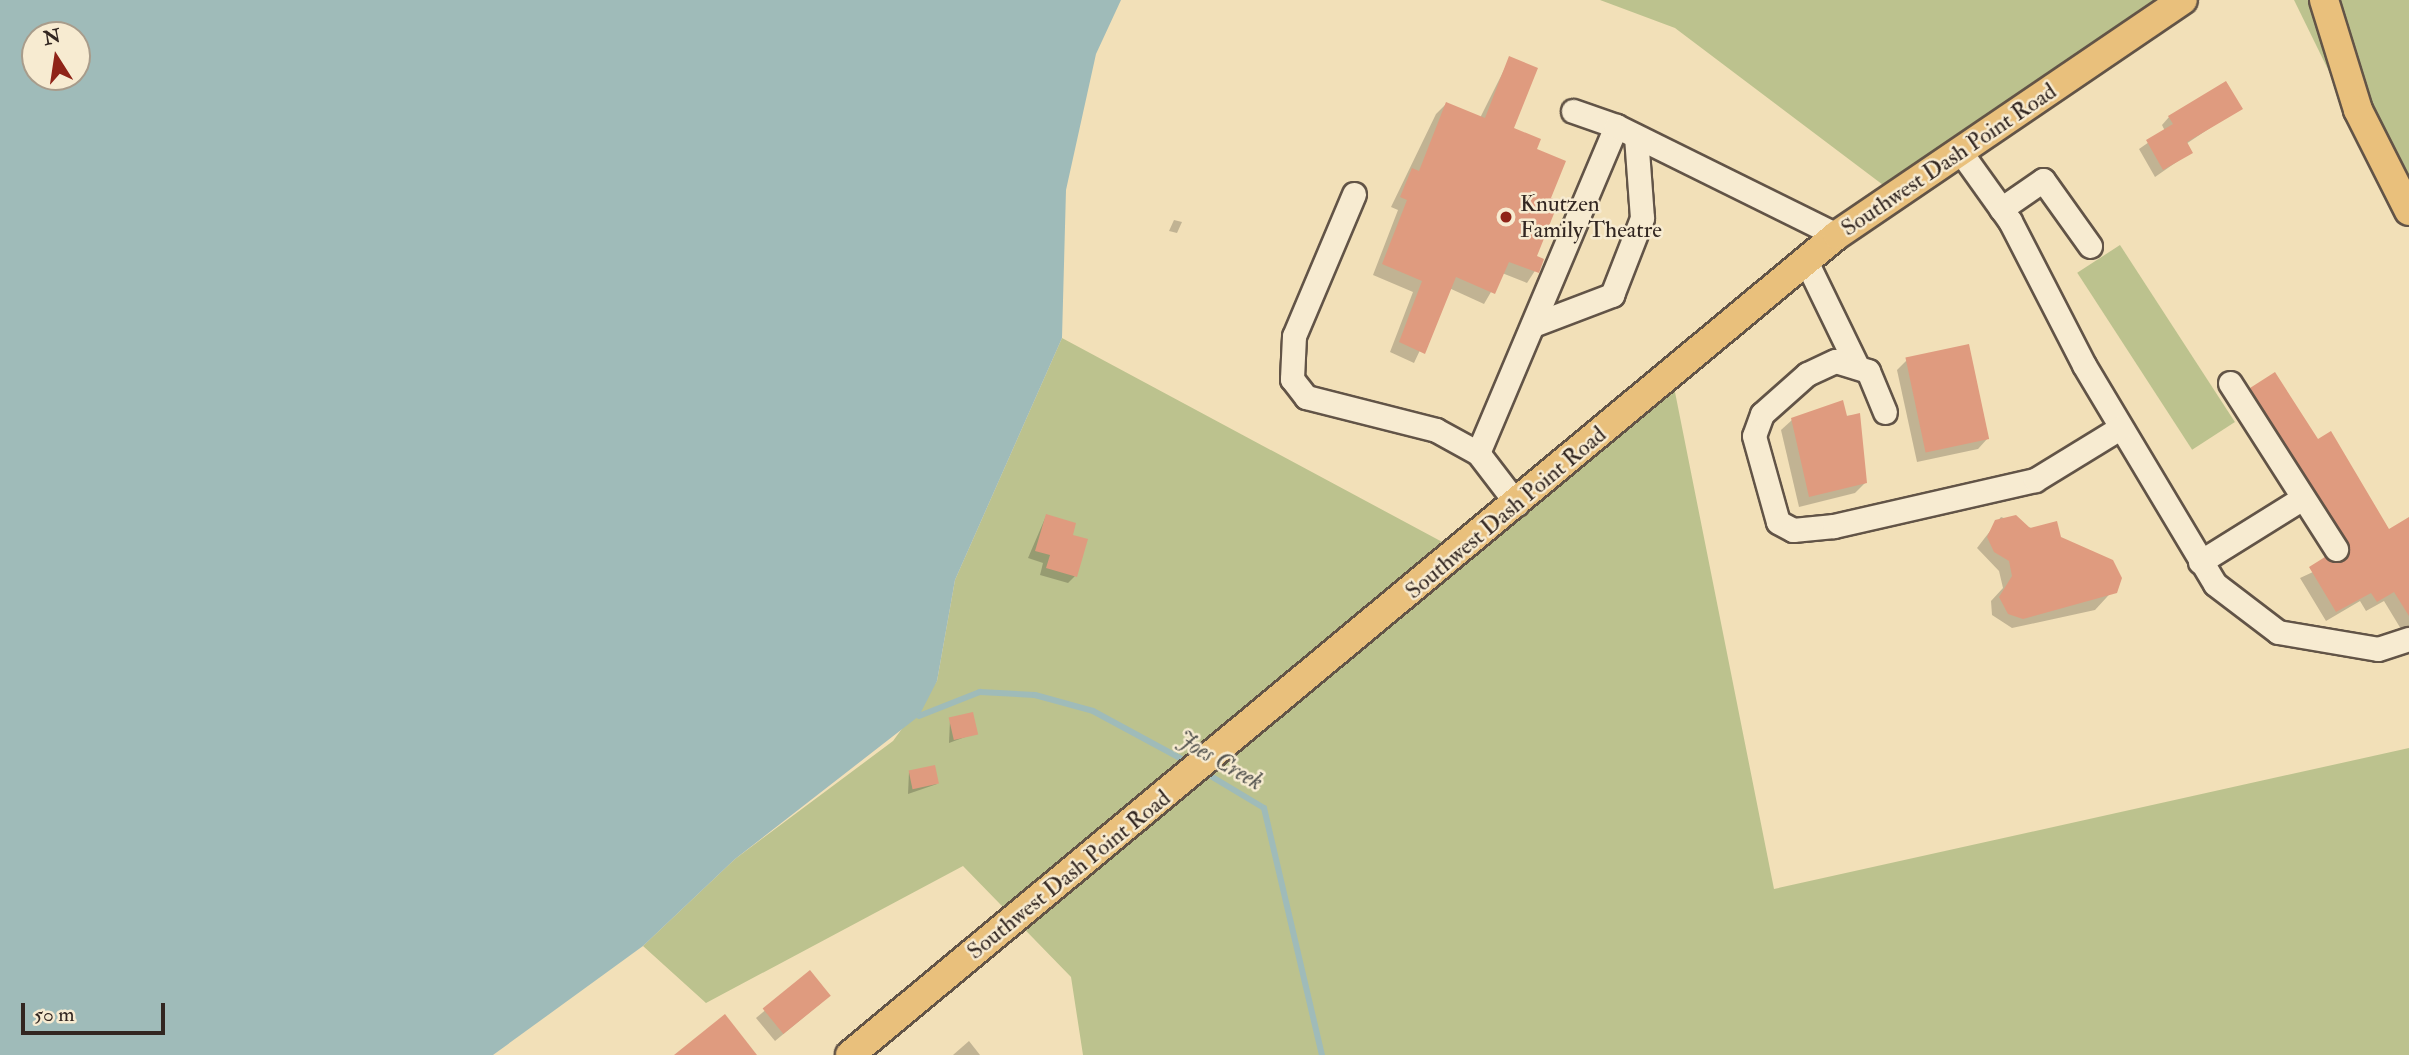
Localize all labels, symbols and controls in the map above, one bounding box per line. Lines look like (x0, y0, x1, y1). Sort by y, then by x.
north arrow (21, 21, 91, 91)
text: N (41, 24, 63, 51)
street label: Southwest Dash Point Road (1836, 78, 2062, 242)
place label: Knutzen Family Theatre (1520, 190, 1662, 244)
marker: Knutzen Family Theatre (1498, 209, 1514, 225)
street label: Southwest Dash Point Road (1400, 421, 1612, 605)
water label: Joes Creek (1172, 725, 1268, 797)
street label: Southwest Dash Point Road (962, 784, 1176, 966)
scale bar (24, 988, 168, 1032)
text: 50 m (34, 1001, 75, 1028)

